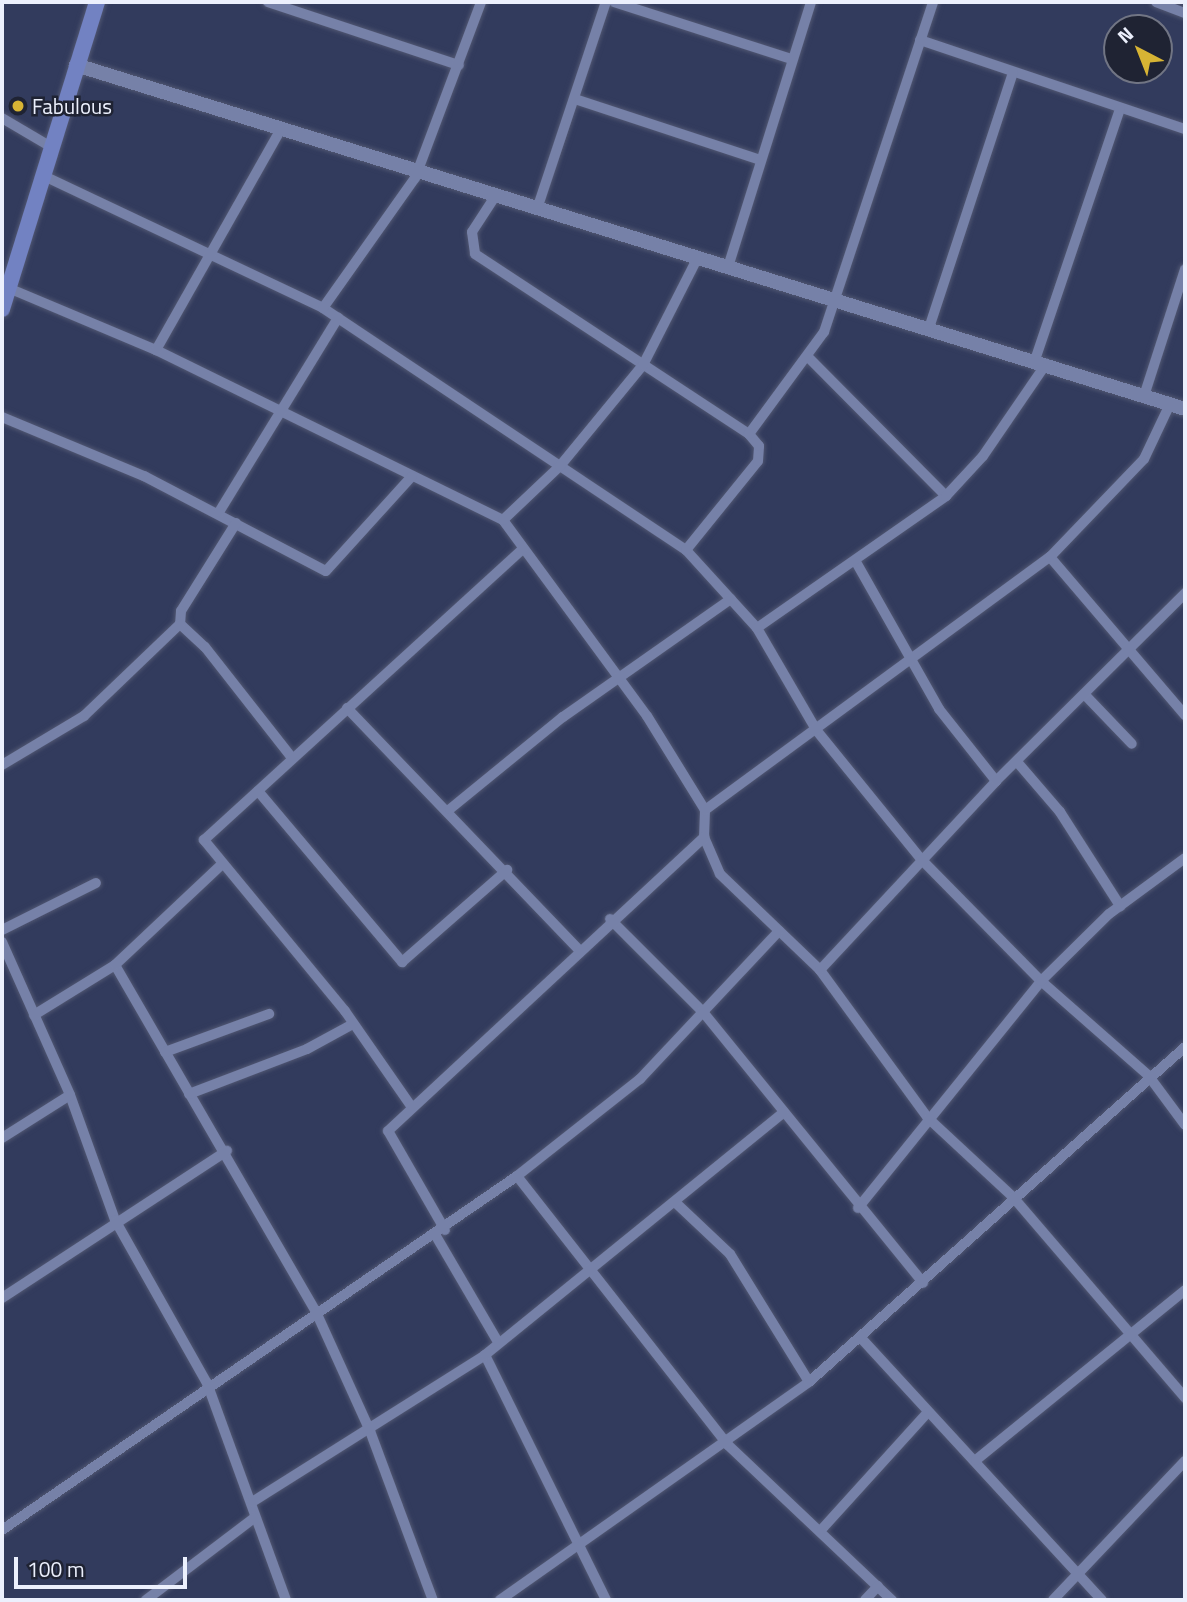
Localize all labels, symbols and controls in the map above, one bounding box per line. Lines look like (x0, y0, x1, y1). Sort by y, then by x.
north arrow (1103, 14, 1173, 84)
text: N (1110, 19, 1140, 50)
place label: Fabulous (32, 93, 112, 119)
marker: Fabulous (10, 98, 26, 114)
scale bar (18, 1542, 191, 1586)
text: 100 m (27, 1553, 84, 1585)

